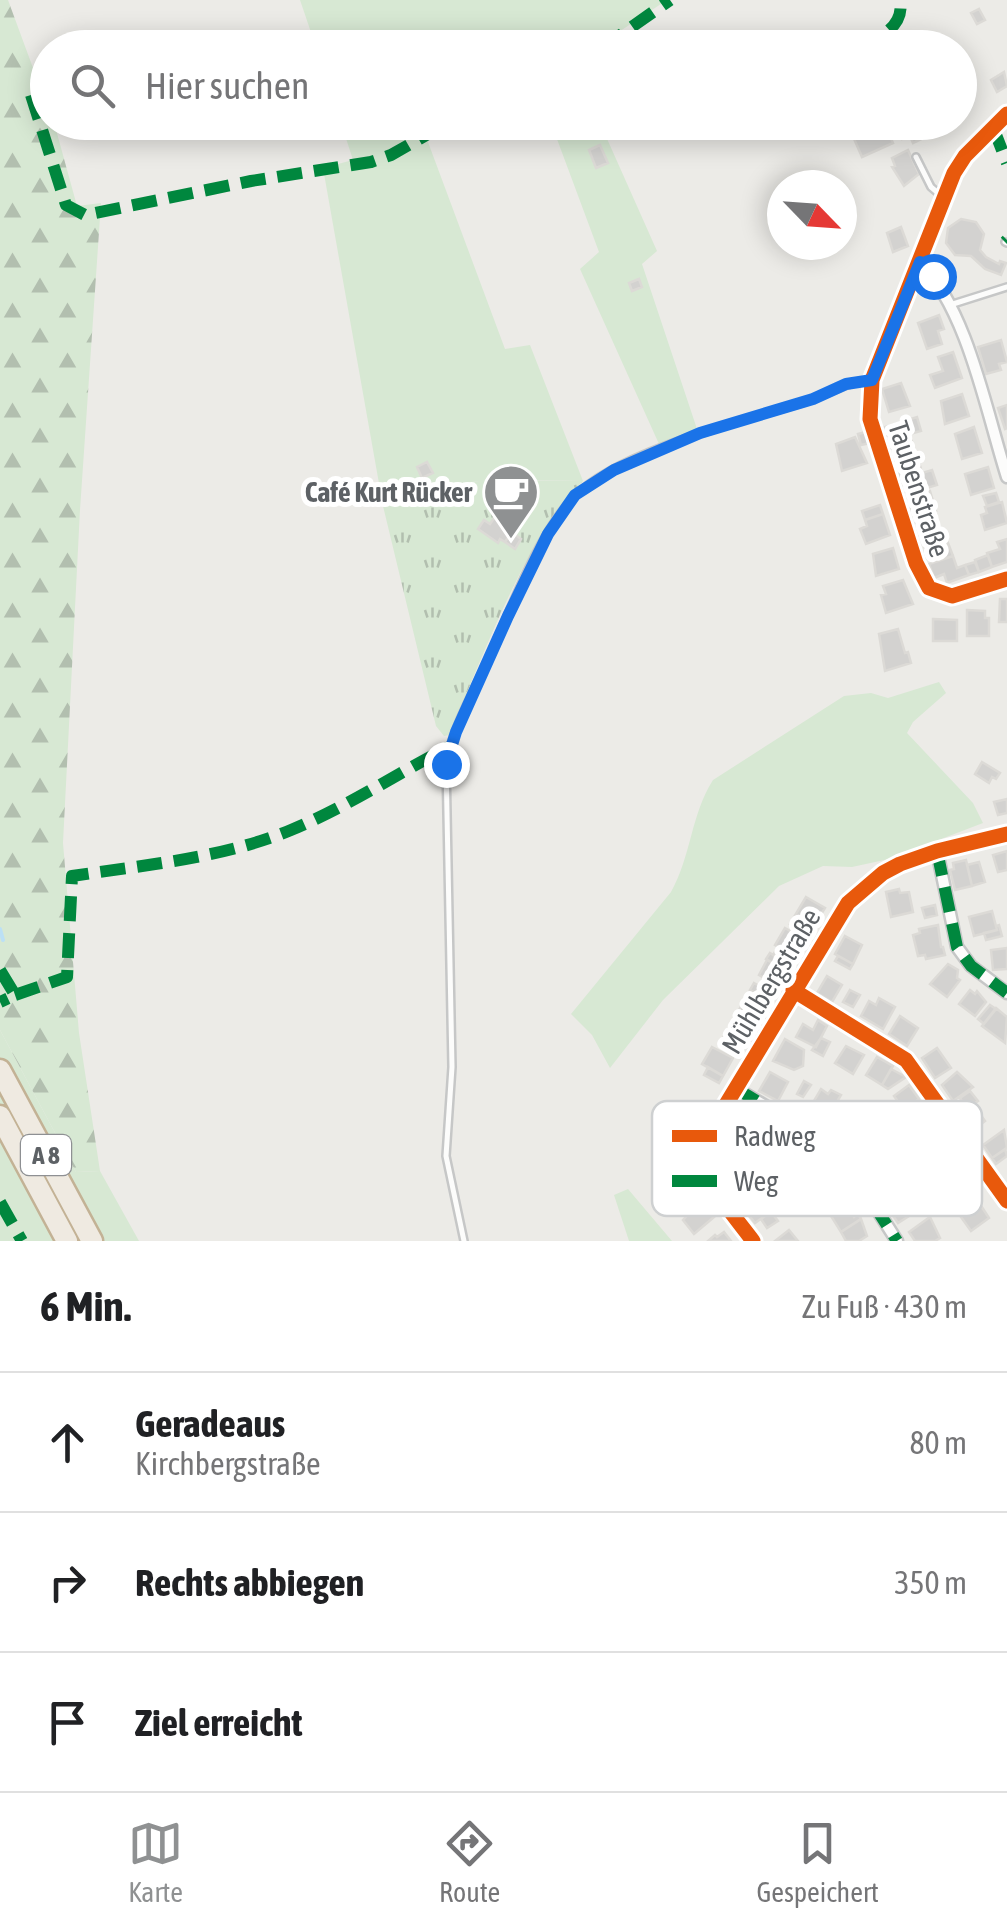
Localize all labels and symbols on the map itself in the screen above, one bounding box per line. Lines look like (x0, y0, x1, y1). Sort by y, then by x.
north arrow (767, 170, 857, 260)
route start (911, 254, 957, 300)
street label: Taubenstraße (882, 417, 956, 561)
cafe icon: Café Kurt Rücker (481, 462, 541, 541)
place label: Café Kurt Rücker (305, 476, 473, 508)
route end (424, 742, 470, 788)
street label: Mühlbergstraße (715, 903, 827, 1059)
legend (652, 1101, 982, 1216)
text: Radweg (734, 1120, 815, 1152)
road number: A 8 (21, 1135, 71, 1175)
text: Weg (734, 1165, 778, 1197)

